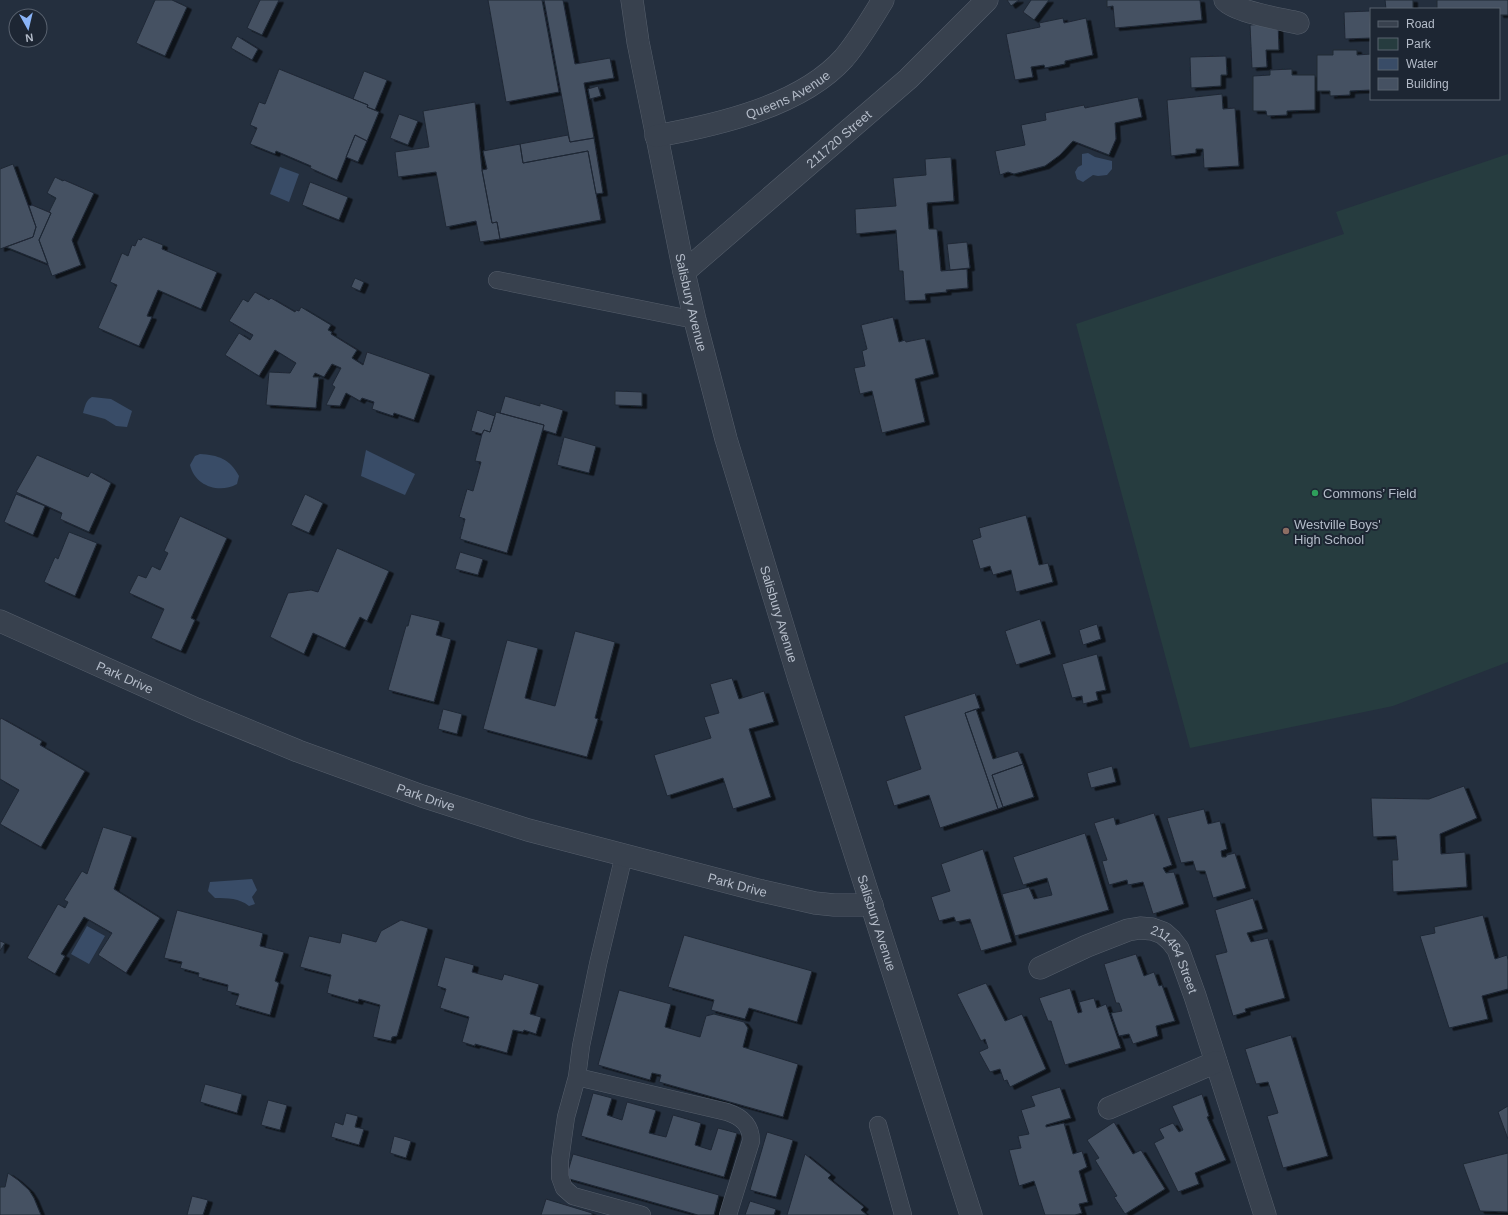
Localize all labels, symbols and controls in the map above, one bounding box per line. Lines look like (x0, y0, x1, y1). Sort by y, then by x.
north arrow (8, 8, 48, 48)
legend (1370, 8, 1500, 100)
text: Road (1406, 17, 1435, 31)
text: N (25, 31, 34, 44)
text: Park (1406, 37, 1432, 51)
text: Water (1406, 57, 1438, 71)
street label: Queens Avenue (744, 67, 833, 122)
text: Building (1406, 77, 1449, 91)
street label: 211720 Street (803, 107, 874, 171)
street label: Salisbury Avenue (673, 252, 710, 353)
place label: Commons’ Field (1323, 486, 1416, 501)
marker: Commons’ Field (1310, 488, 1320, 498)
place label: Westville Boys' High School (1294, 517, 1381, 547)
marker: Westville Boys' High School (1281, 526, 1291, 536)
street label: Salisbury Avenue (757, 564, 801, 664)
street label: Park Drive (94, 658, 156, 696)
street label: Park Drive (395, 780, 457, 814)
street label: Park Drive (706, 870, 769, 899)
street label: Salisbury Avenue (855, 873, 900, 973)
street label: 211464 Street (1149, 922, 1201, 996)

